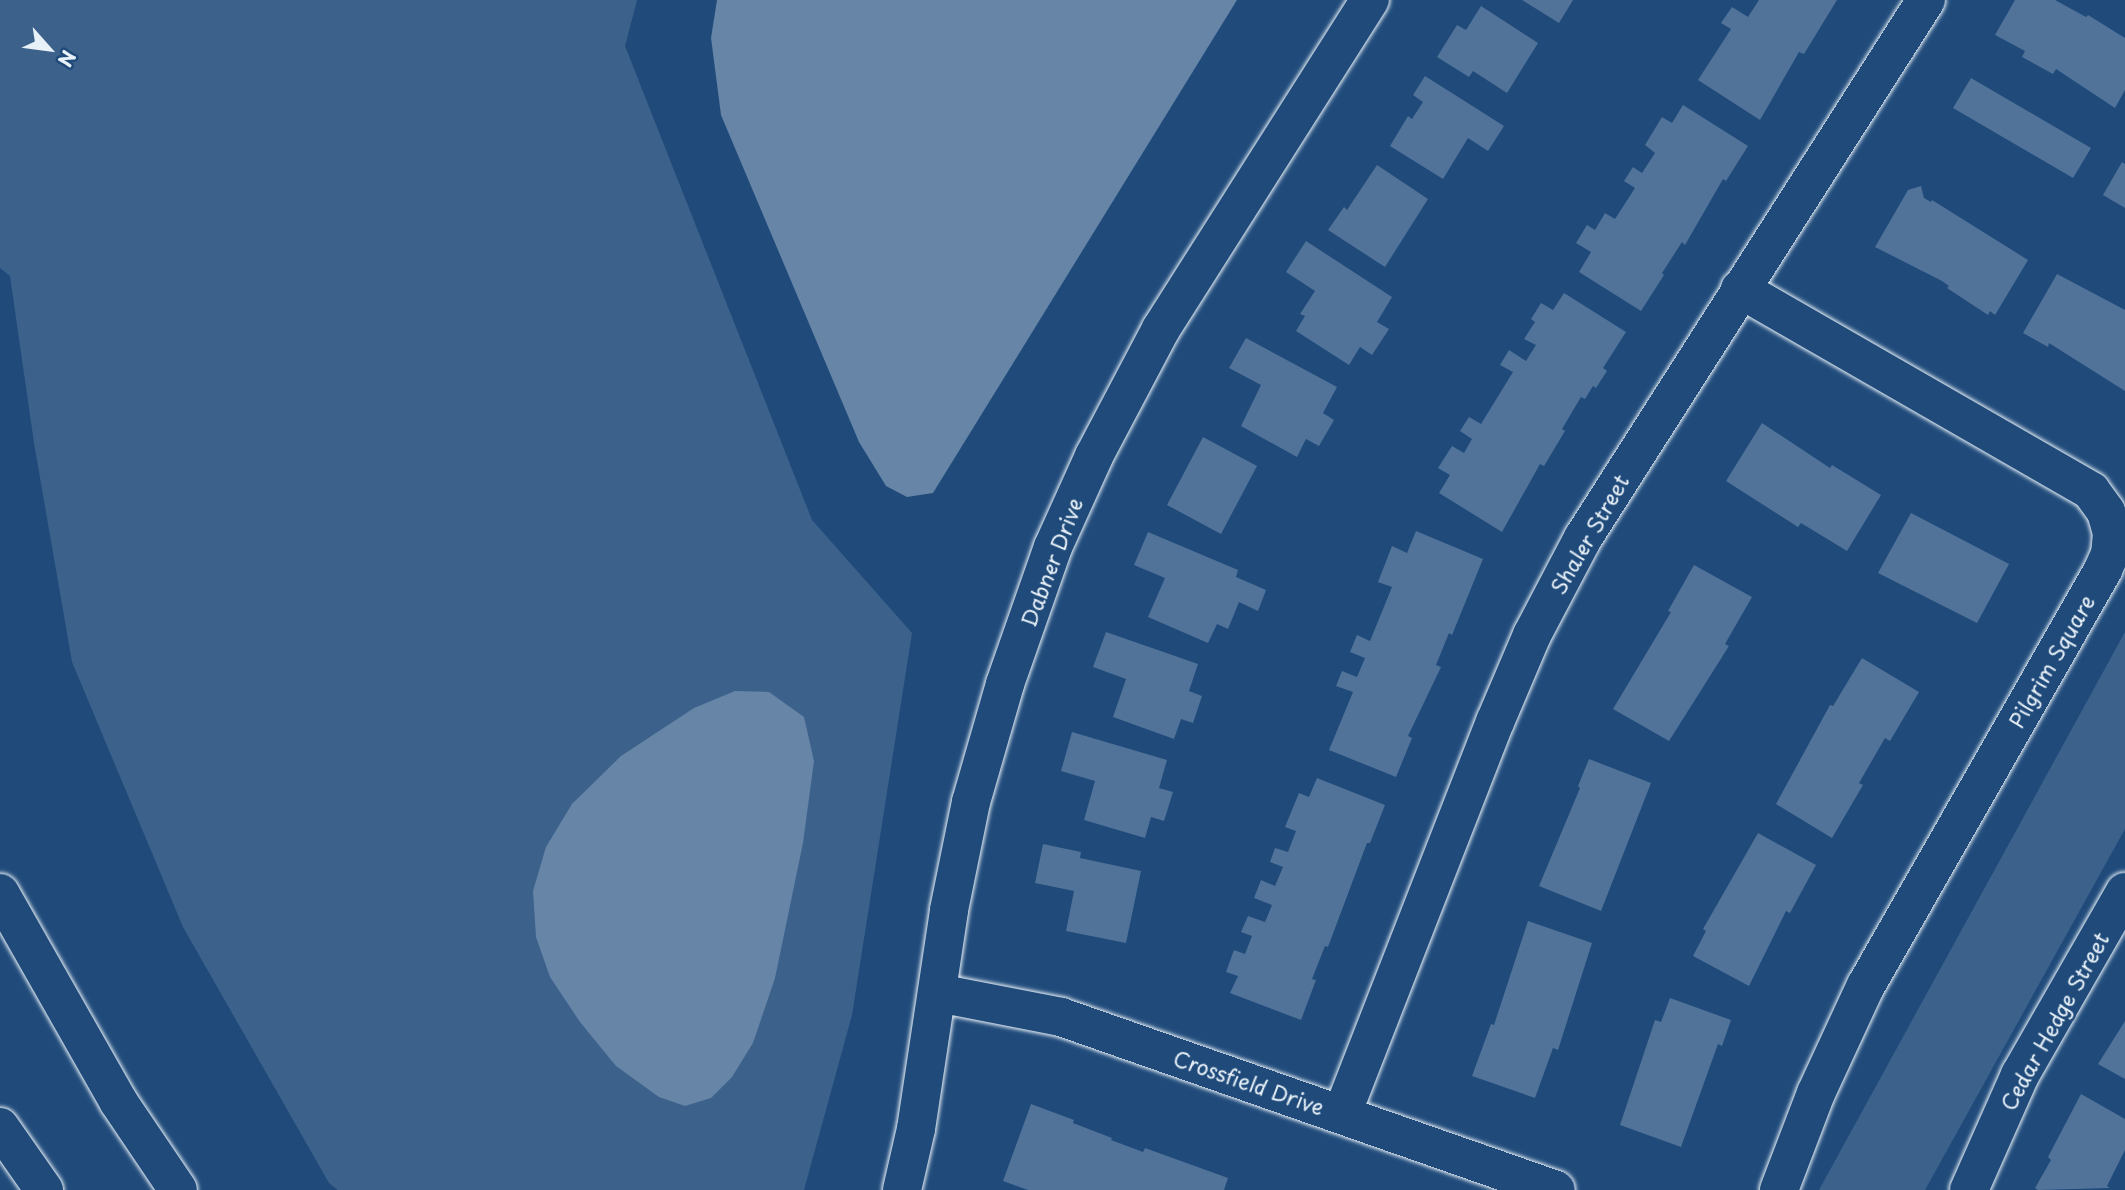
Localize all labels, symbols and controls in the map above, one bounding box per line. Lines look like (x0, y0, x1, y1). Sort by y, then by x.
north arrow (14, 14, 84, 84)
text: N (52, 46, 83, 72)
street label: Shaler Street (1544, 469, 1634, 599)
street label: Dabner Drive (1015, 494, 1087, 630)
street label: Pilgrim Square (2003, 590, 2099, 732)
street label: Cedar Hedge Street (1995, 928, 2113, 1114)
street label: Crossfield Drive (1170, 1044, 1328, 1120)

